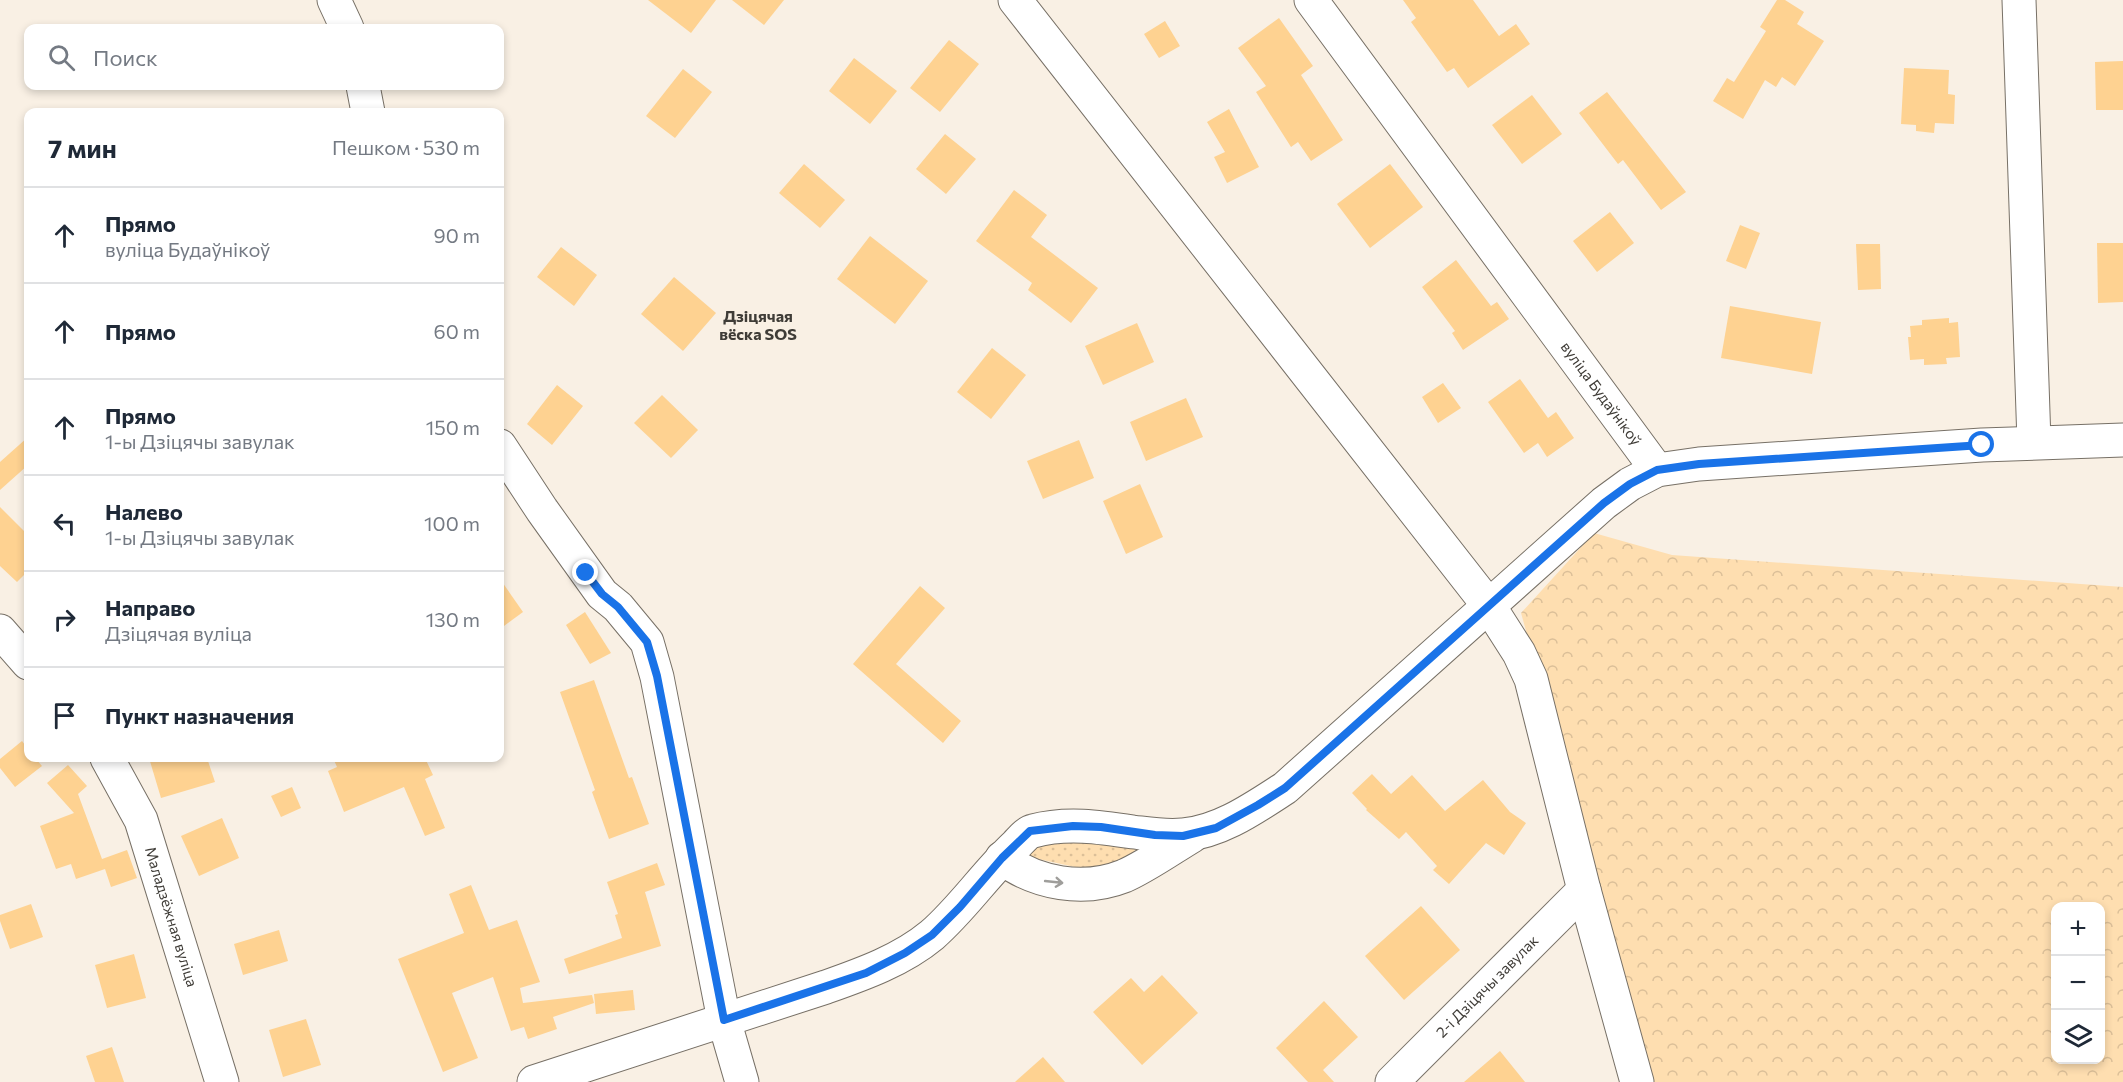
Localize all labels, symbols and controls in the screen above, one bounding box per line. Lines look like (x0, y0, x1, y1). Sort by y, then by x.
search box (24, 24, 504, 90)
icon: search (45, 41, 78, 74)
text: Поиск (93, 44, 158, 71)
text: 7 мин (48, 132, 117, 163)
text: Пешком · 530 m (332, 135, 480, 159)
text: Прямо (105, 210, 176, 237)
icon: ahead (48, 219, 81, 252)
text: 90 m (434, 223, 480, 247)
text: вуліца Будаўнікоў (105, 237, 270, 261)
district label: Дзіцячая вёска SOS (719, 306, 797, 343)
icon: ahead (48, 315, 81, 348)
text: Прямо (105, 318, 176, 345)
text: 60 m (434, 319, 480, 343)
street label: вуліца Будаўнікоў (1558, 338, 1646, 449)
text: Прямо (105, 402, 176, 429)
icon: ahead (48, 411, 81, 444)
text: 150 m (426, 415, 480, 439)
text: 1-ы Дзіцячы завулак (105, 429, 295, 453)
route start (1968, 431, 1994, 457)
text: Налево (105, 498, 183, 525)
icon: left (48, 507, 81, 540)
text: 100 m (424, 511, 480, 535)
text: 1-ы Дзіцячы завулак (105, 525, 295, 549)
route end (572, 559, 598, 585)
text: Направо (105, 594, 195, 621)
icon: right (48, 603, 81, 636)
text: 130 m (426, 607, 480, 631)
text: Дзіцячая вуліца (105, 621, 252, 645)
icon: arrive (48, 699, 81, 732)
text: Пункт назначения (105, 702, 294, 729)
street label: Маладзёжная вуліца (142, 844, 202, 989)
one-way arrow (1044, 876, 1064, 887)
map controls (2051, 902, 2105, 1064)
button: + (2051, 902, 2105, 956)
street label: 2-і Дзіцячы завулак (1432, 931, 1542, 1041)
button: − (2051, 956, 2105, 1010)
button: layers (2051, 1010, 2105, 1064)

